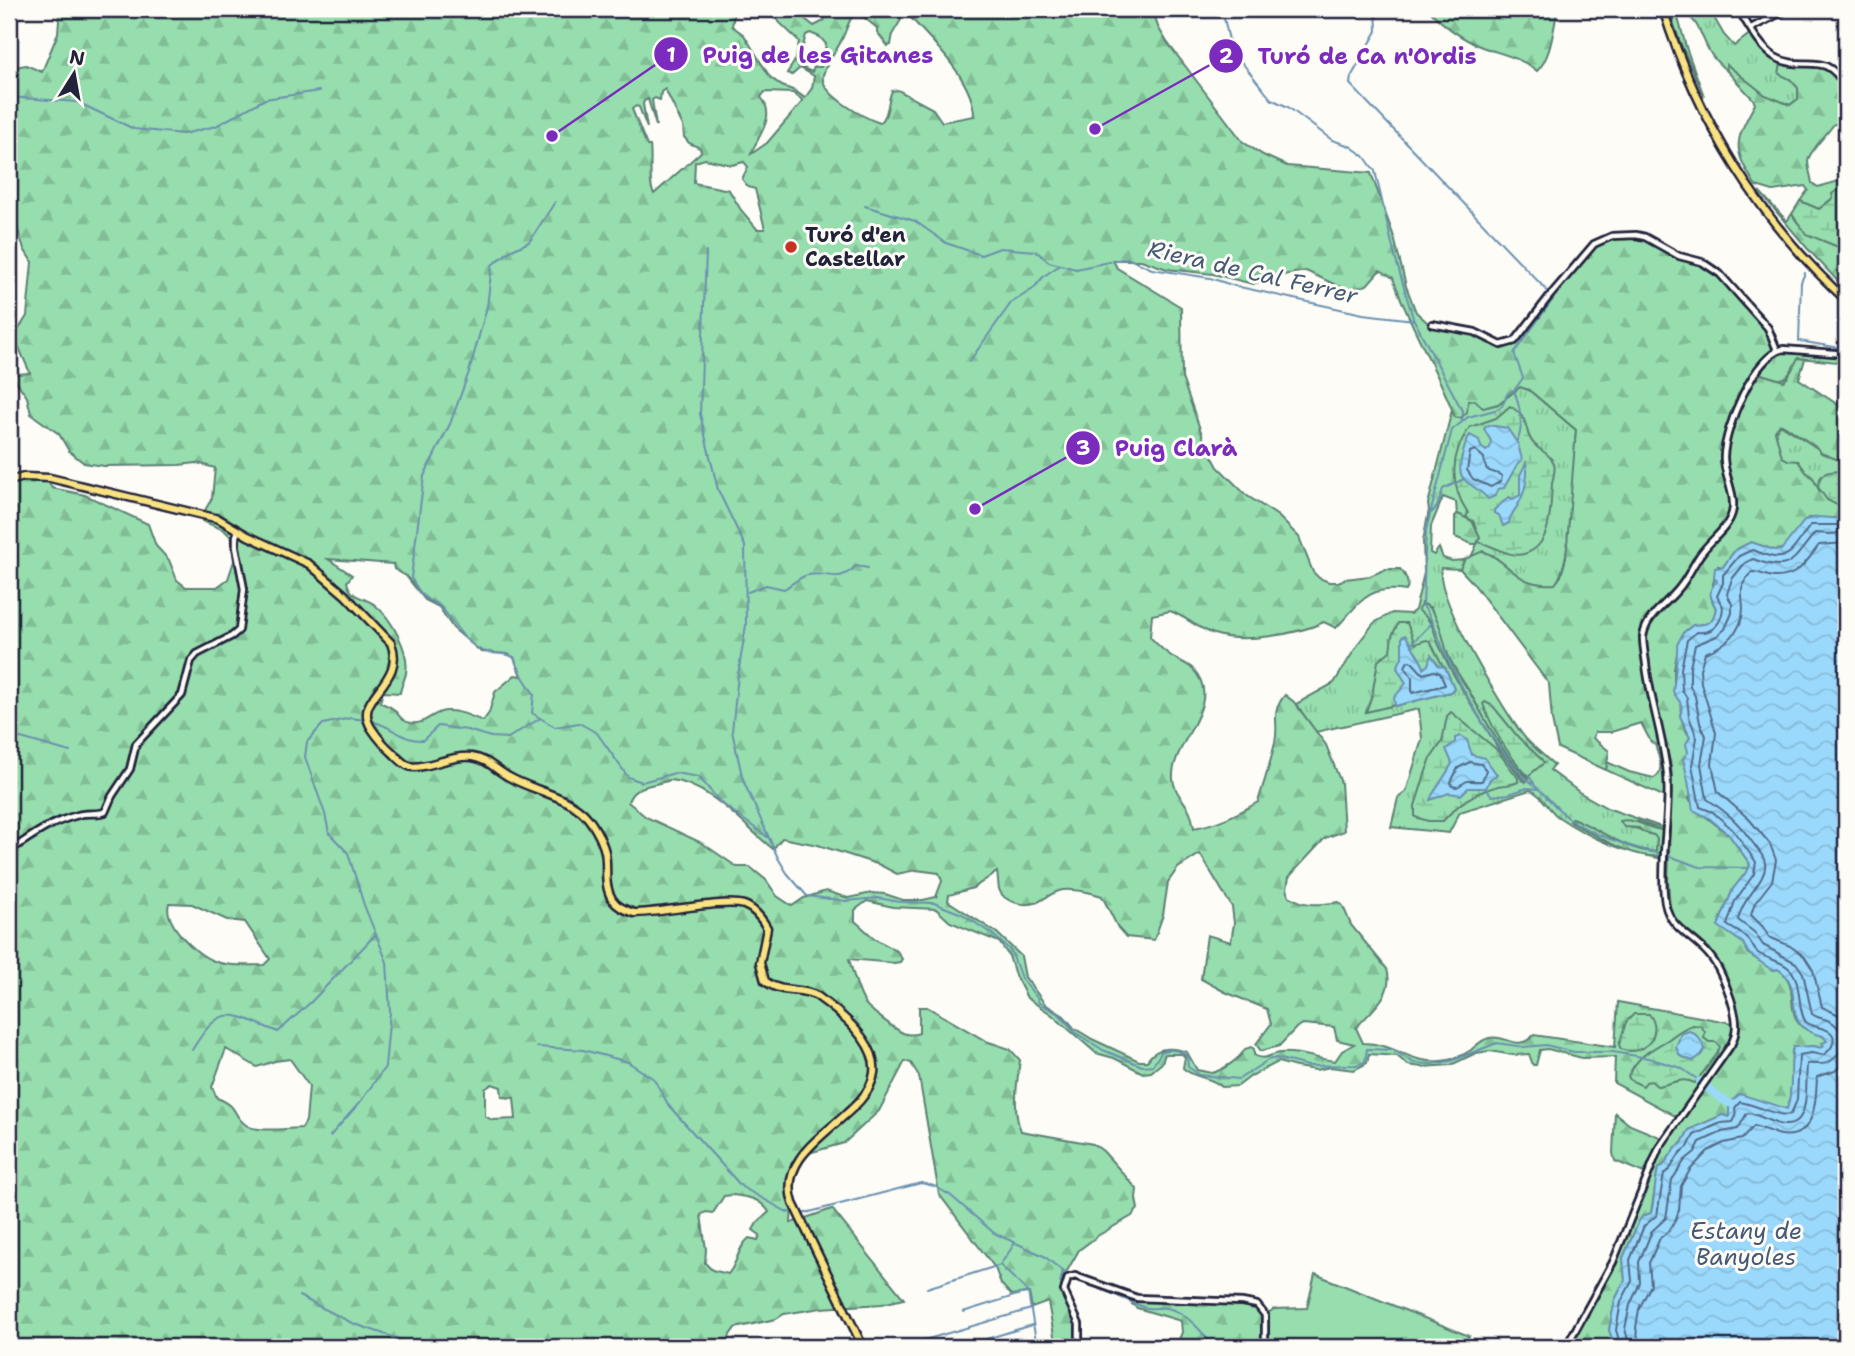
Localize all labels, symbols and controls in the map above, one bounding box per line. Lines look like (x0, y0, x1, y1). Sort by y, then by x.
callout: Puig de les Gitanes (654, 32, 947, 76)
callout: Turó de Ca n'Ordis (1208, 34, 1490, 78)
north arrow (38, 38, 108, 108)
text: Puig de les Gitanes (703, 40, 933, 70)
text: 1 (666, 41, 676, 69)
text: Turó de Ca n'Ordis (1257, 41, 1477, 71)
text: 2 (1219, 42, 1234, 70)
text: N (67, 44, 87, 72)
place label: Turó d'en Castellar (805, 221, 906, 273)
water label: Riera de Cal Ferrer (1145, 233, 1362, 311)
marker: Turó d'en Castellar (783, 239, 799, 255)
callout: Puig Clarà (1065, 426, 1251, 470)
text: Puig Clarà (1115, 433, 1238, 463)
text: 3 (1076, 434, 1090, 462)
water label: Estany de Banyoles (1690, 1216, 1802, 1272)

